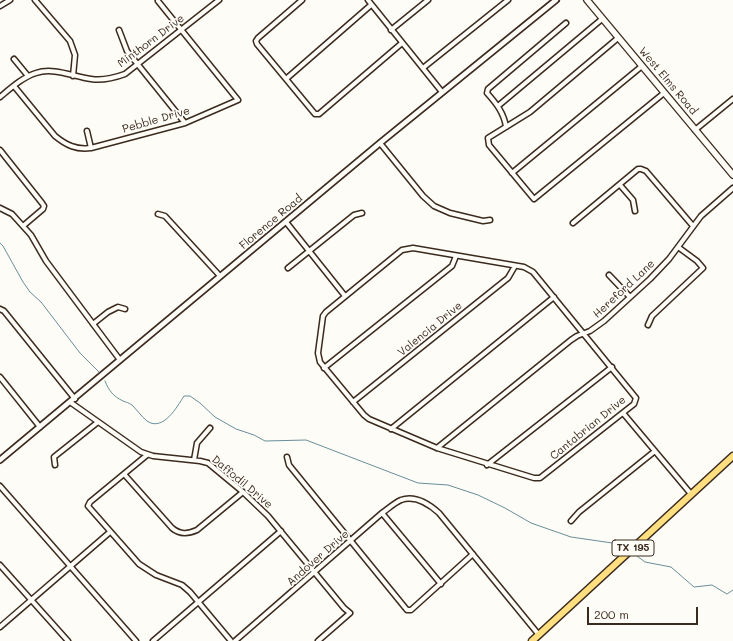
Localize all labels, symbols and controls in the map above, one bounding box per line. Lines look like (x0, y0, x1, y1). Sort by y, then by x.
street label: Minthorn Drive (115, 12, 187, 70)
street label: West Elms Road (636, 44, 700, 118)
street label: Pebble Drive (121, 104, 191, 136)
street label: Florence Road (237, 192, 305, 252)
street label: Hereford Lane (590, 257, 658, 321)
street label: Valencia Drive (395, 299, 465, 359)
street label: Cantabrian Drive (547, 393, 629, 463)
street label: Daffodil Drive (209, 453, 275, 511)
street label: Andover Drive (284, 527, 352, 589)
road number: TX 195 (612, 540, 654, 556)
scale bar (589, 599, 700, 625)
text: 200 m (594, 606, 629, 622)

